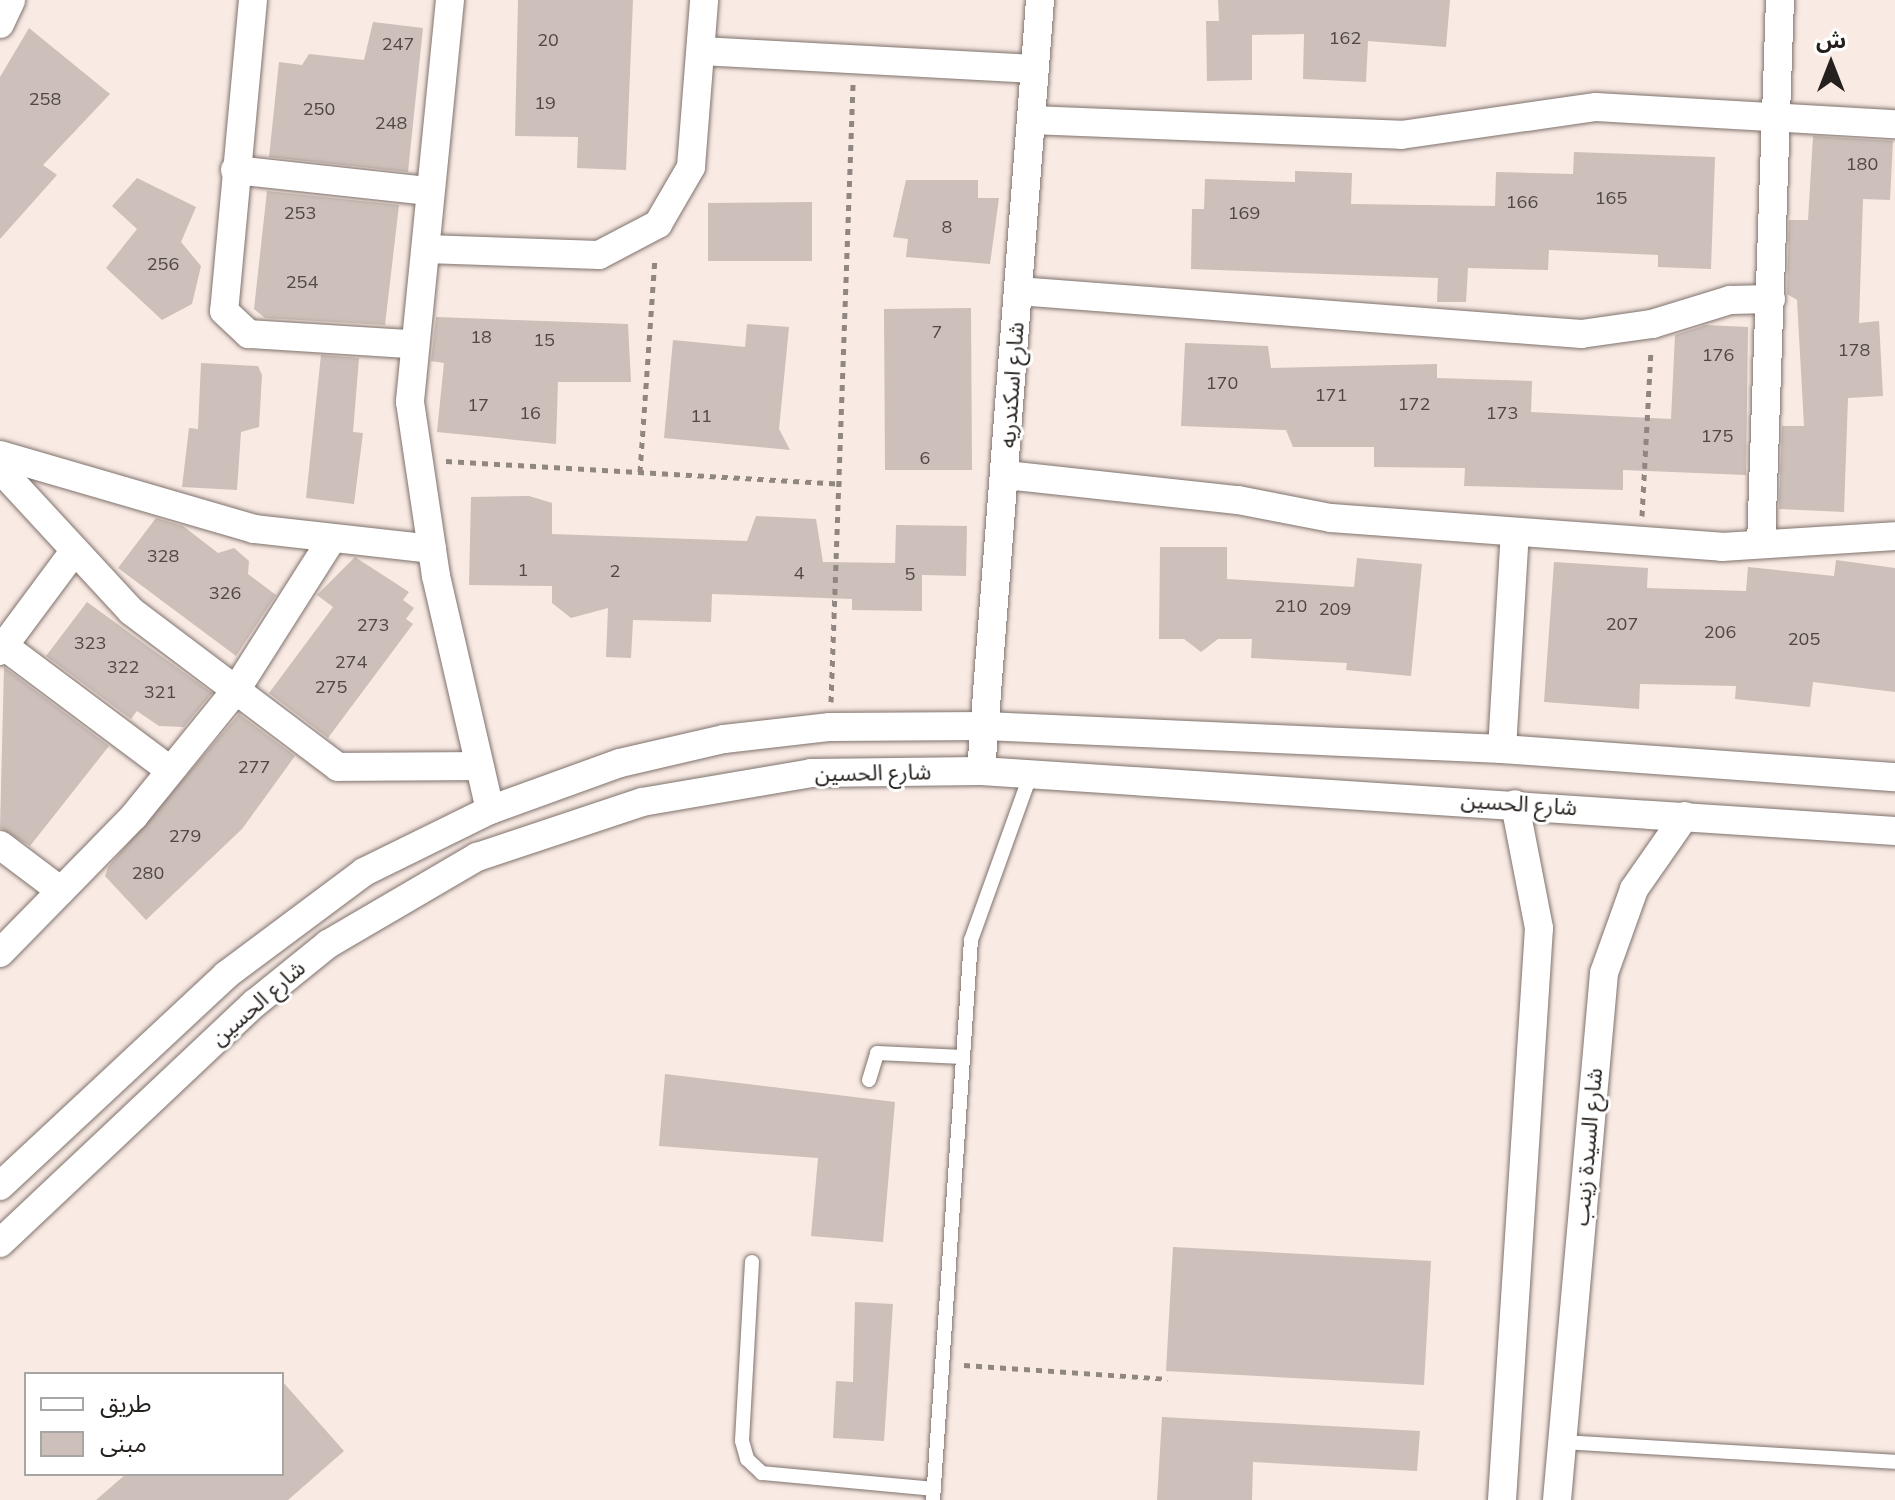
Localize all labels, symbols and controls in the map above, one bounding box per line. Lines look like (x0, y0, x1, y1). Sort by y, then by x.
north arrow (1791, 24, 1871, 104)
text: ش (1816, 26, 1846, 54)
house number: 162 (1329, 27, 1361, 49)
house number: 20 (537, 29, 559, 51)
house number: 247 (382, 33, 414, 55)
house number: 258 (29, 88, 61, 110)
house number: 19 (534, 92, 556, 114)
house number: 250 (303, 98, 335, 120)
house number: 248 (375, 112, 407, 134)
house number: 180 (1846, 153, 1878, 175)
house number: 165 (1595, 187, 1627, 209)
house number: 166 (1506, 191, 1538, 213)
house number: 253 (284, 202, 316, 224)
house number: 169 (1228, 202, 1260, 224)
house number: 8 (942, 216, 952, 238)
house number: 256 (147, 253, 179, 275)
house number: 254 (286, 271, 318, 293)
house number: 7 (932, 321, 942, 343)
street label: شارع اسكندريه (994, 321, 1030, 449)
house number: 18 (470, 326, 492, 348)
house number: 15 (533, 329, 555, 351)
house number: 178 (1838, 339, 1870, 361)
house number: 176 (1702, 344, 1734, 366)
house number: 170 (1206, 372, 1238, 394)
house number: 171 (1315, 384, 1347, 406)
house number: 172 (1398, 393, 1430, 415)
house number: 17 (467, 394, 489, 416)
house number: 16 (519, 402, 541, 424)
house number: 173 (1486, 402, 1518, 424)
house number: 11 (690, 405, 712, 427)
house number: 175 (1701, 425, 1733, 447)
house number: 6 (920, 447, 930, 469)
house number: 328 (147, 545, 179, 567)
house number: 1 (518, 559, 528, 581)
house number: 2 (610, 560, 620, 582)
house number: 4 (794, 562, 804, 584)
house number: 5 (905, 563, 915, 585)
house number: 326 (209, 582, 241, 604)
house number: 210 (1275, 595, 1307, 617)
house number: 209 (1319, 598, 1351, 620)
house number: 207 (1606, 613, 1638, 635)
house number: 273 (357, 614, 389, 636)
house number: 206 (1704, 621, 1736, 643)
house number: 205 (1788, 628, 1820, 650)
house number: 323 (74, 632, 106, 654)
house number: 274 (335, 651, 367, 673)
house number: 322 (107, 656, 139, 678)
house number: 275 (315, 676, 347, 698)
house number: 321 (144, 681, 176, 703)
house number: 277 (238, 756, 270, 778)
street label: شارع الحسين (815, 759, 931, 787)
street label: شارع الحسين (1460, 787, 1578, 821)
house number: 279 (169, 825, 201, 847)
house number: 280 (132, 862, 164, 884)
street label: شارع الحسين (205, 955, 311, 1051)
street label: شارع السيدة زينب (1568, 1067, 1608, 1227)
legend (24, 1372, 284, 1476)
text: طريق (100, 1388, 152, 1418)
text: مبنى (100, 1428, 147, 1458)

